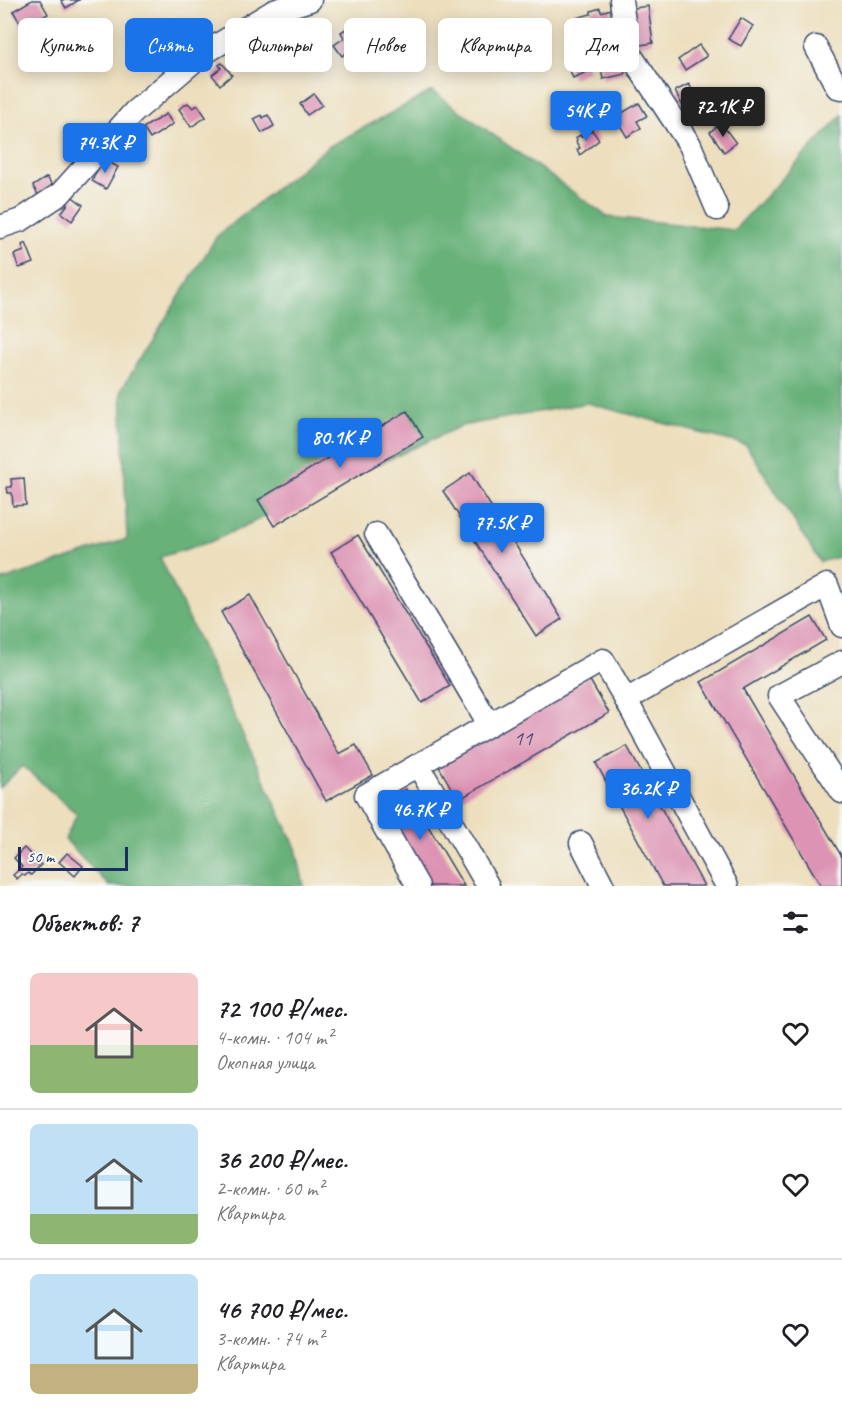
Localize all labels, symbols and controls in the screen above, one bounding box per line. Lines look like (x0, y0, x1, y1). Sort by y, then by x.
chip: Купить (18, 18, 113, 72)
chip: Снять (125, 18, 213, 72)
chip: Фильтры (225, 18, 332, 72)
chip: Новое (344, 18, 426, 72)
chip: Квартира (438, 18, 552, 72)
chip: Дом (564, 18, 639, 72)
pin: 72.1K ₽ (668, 87, 778, 138)
pin: 54K ₽ (544, 91, 628, 142)
text: 72.1K ₽ (695, 94, 751, 119)
text: 54K ₽ (564, 98, 608, 123)
pin: 74.3K ₽ (50, 123, 160, 174)
text: 74.3K ₽ (77, 130, 133, 155)
pin: 80.1K ₽ (285, 418, 395, 469)
text: 80.1K ₽ (312, 425, 368, 450)
pin: 77.5K ₽ (447, 503, 557, 554)
text: 77.5K ₽ (474, 510, 530, 535)
house number: 11 (514, 725, 534, 751)
pin: 36.2K ₽ (593, 769, 703, 820)
text: 36.2K ₽ (620, 776, 676, 801)
pin: 46.7K ₽ (365, 790, 475, 841)
text: 46.7K ₽ (392, 797, 448, 822)
scale bar (18, 844, 128, 872)
text: 50 m (27, 847, 54, 867)
text: Объектов: 7 (30, 906, 139, 939)
icon: filters (779, 906, 812, 939)
text: 72 100 ₽/мес. (216, 992, 347, 1025)
icon: home (78, 997, 150, 1069)
icon: heart (779, 1017, 812, 1050)
text: 4-комн. · 104 m² (216, 1025, 333, 1050)
text: Окопная улица (216, 1050, 314, 1075)
text: 36 200 ₽/мес. (216, 1143, 347, 1176)
icon: home (78, 1148, 150, 1220)
icon: heart (779, 1168, 812, 1201)
text: 2-комн. · 60 m² (216, 1176, 324, 1201)
text: Квартира (216, 1201, 284, 1226)
text: 46 700 ₽/мес. (216, 1293, 347, 1326)
icon: home (78, 1298, 150, 1370)
icon: heart (779, 1318, 812, 1351)
text: 3-комн. · 74 m² (216, 1326, 324, 1351)
text: Квартира (216, 1351, 284, 1376)

